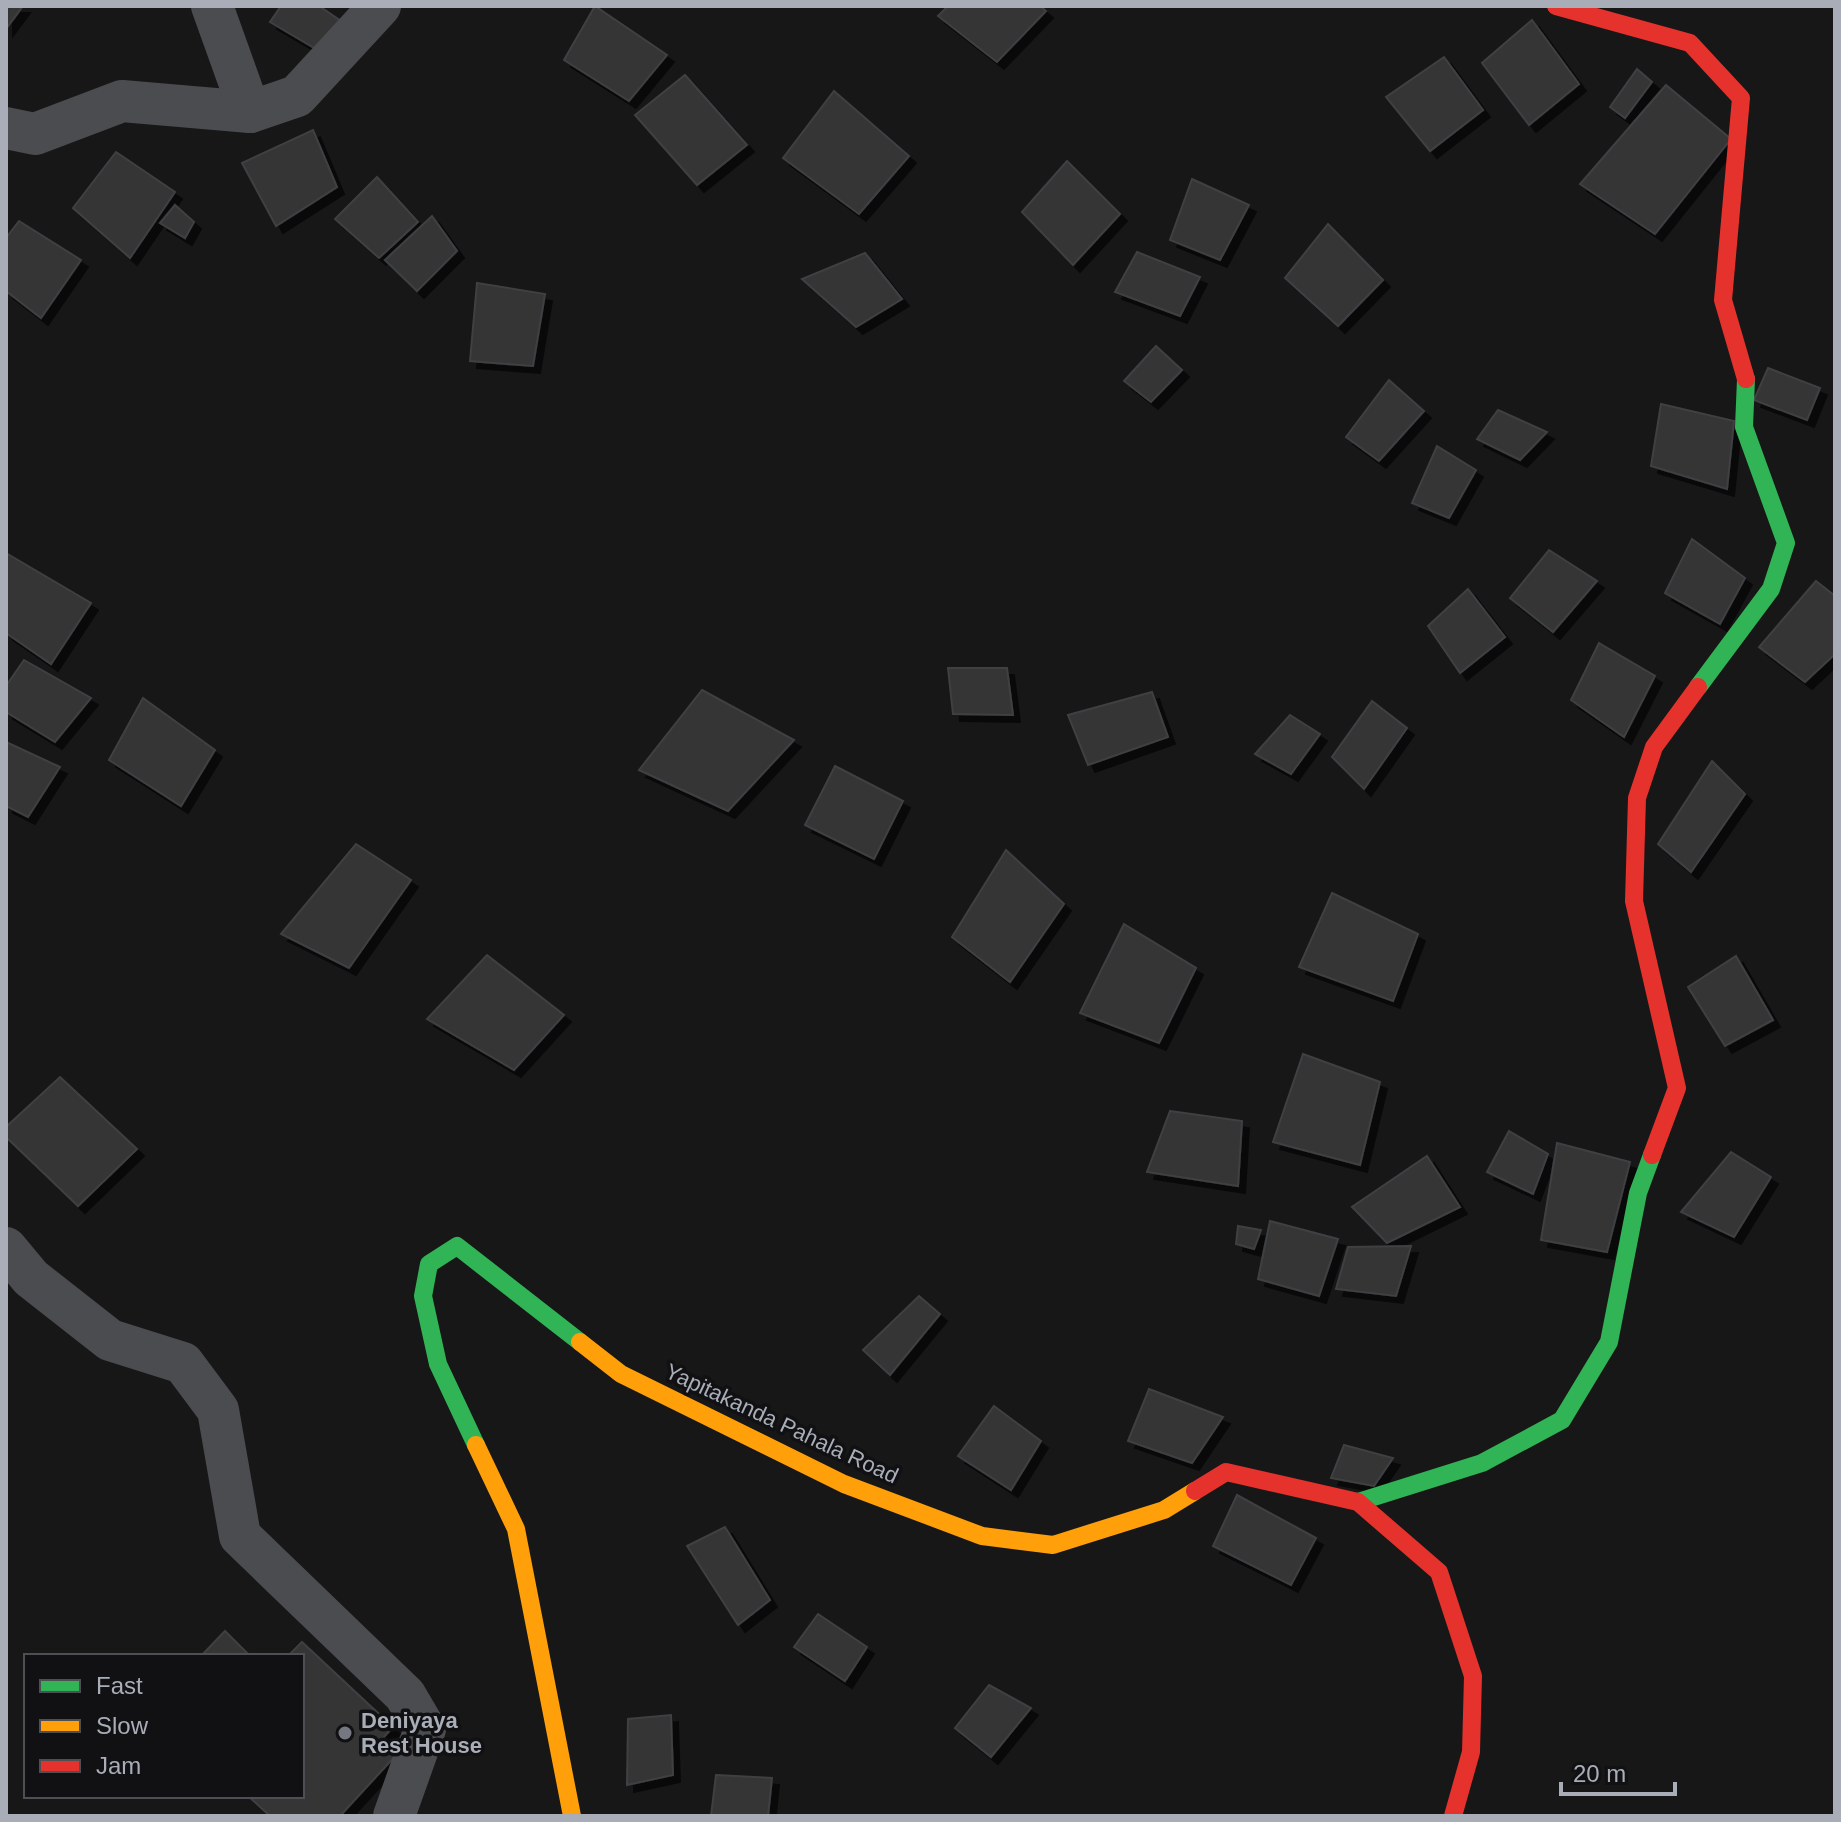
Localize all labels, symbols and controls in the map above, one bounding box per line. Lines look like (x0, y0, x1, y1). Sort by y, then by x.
street label: Yapitakanda Pahala Road (661, 1358, 902, 1488)
legend (24, 1654, 304, 1798)
text: Fast (96, 1672, 143, 1699)
place label: Deniyaya Rest House (361, 1708, 482, 1758)
text: Slow (96, 1712, 149, 1739)
marker: Deniyaya Rest House (336, 1724, 354, 1742)
scale bar (1561, 1746, 1675, 1796)
text: Jam (96, 1752, 141, 1779)
text: 20 m (1573, 1760, 1626, 1787)

